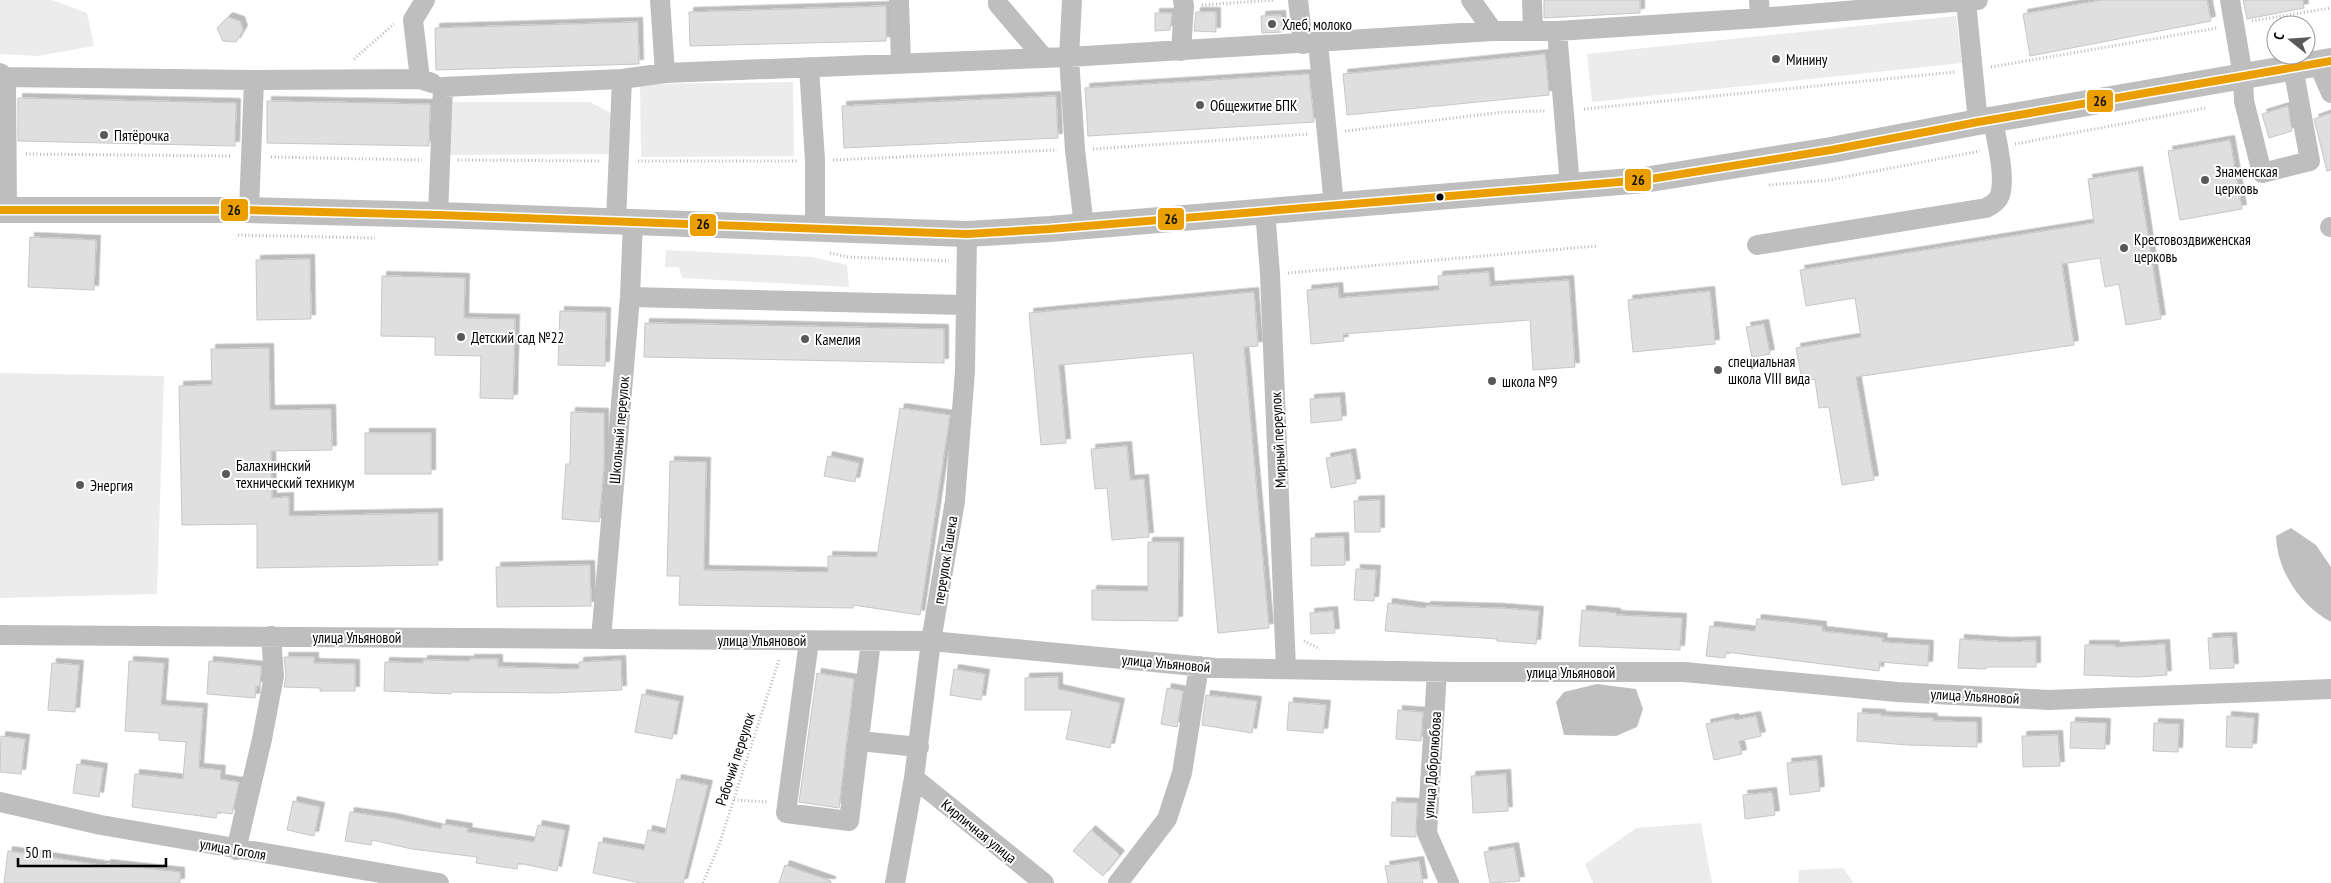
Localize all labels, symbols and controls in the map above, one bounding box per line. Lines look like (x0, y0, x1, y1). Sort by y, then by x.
place label: Хлеб, молоко (1282, 15, 1352, 34)
north arrow (2266, 15, 2316, 65)
marker: Хлеб, молоко (1266, 18, 1278, 30)
text: С (2269, 30, 2288, 42)
place label: Минину (1786, 50, 1828, 69)
marker: Минину (1770, 53, 1782, 65)
line badge: 26 (2086, 89, 2114, 113)
text: 26 (2093, 92, 2107, 110)
place label: Общежитие БПК (1210, 96, 1298, 115)
marker: Общежитие БПК (1194, 99, 1206, 111)
place label: Пятёрочка (114, 126, 169, 145)
marker: Пятёрочка (98, 129, 110, 141)
place label: Знаменская церковь (2215, 162, 2278, 198)
line badge: 26 (1624, 168, 1652, 192)
text: 26 (1631, 171, 1645, 189)
marker: Знаменская церковь (2199, 174, 2211, 186)
unlabelled marker (1435, 192, 1445, 202)
line badge: 26 (220, 198, 249, 222)
text: 26 (227, 201, 241, 219)
line badge: 26 (1157, 207, 1185, 231)
text: 26 (1164, 210, 1178, 228)
line badge: 26 (689, 213, 717, 237)
text: 26 (696, 215, 710, 233)
place label: Крестовоздвиженская церковь (2134, 230, 2251, 266)
marker: Крестовоздвиженская церковь (2118, 242, 2130, 254)
place label: Детский сад №22 (471, 328, 564, 347)
place label: Камелия (815, 330, 861, 349)
marker: Детский сад №22 (455, 331, 467, 343)
marker: Камелия (799, 333, 811, 345)
place label: специальная школа VIII вида (1728, 352, 1810, 388)
marker: специальная школа VIII вида (1712, 364, 1724, 376)
place label: школа №9 (1502, 372, 1558, 391)
street label: Школьный переулок (605, 375, 633, 484)
marker: школа №9 (1486, 375, 1498, 387)
street label: Мирный переулок (1266, 391, 1290, 488)
place label: Балахнинский технический техникум (236, 456, 355, 492)
marker: Балахнинский технический техникум (220, 468, 232, 480)
place label: Энергия (90, 476, 133, 495)
marker: Энергия (74, 479, 86, 491)
street label: переулок Гашека (929, 515, 961, 605)
street label: улица Ульяновой (313, 628, 401, 647)
street label: улица Ульяновой (718, 631, 806, 650)
street label: улица Ульяновой (1121, 650, 1211, 676)
street label: улица Ульяновой (1527, 663, 1615, 682)
street label: улица Ульяновой (1930, 684, 2020, 708)
street label: Рабочий переулок (711, 710, 759, 808)
street label: улица Добролюбова (1419, 711, 1445, 819)
street label: Кирпичная улица (937, 795, 1021, 867)
street label: улица Гоголя (198, 834, 268, 864)
scale bar (18, 836, 165, 868)
text: 50 m (25, 843, 51, 862)

